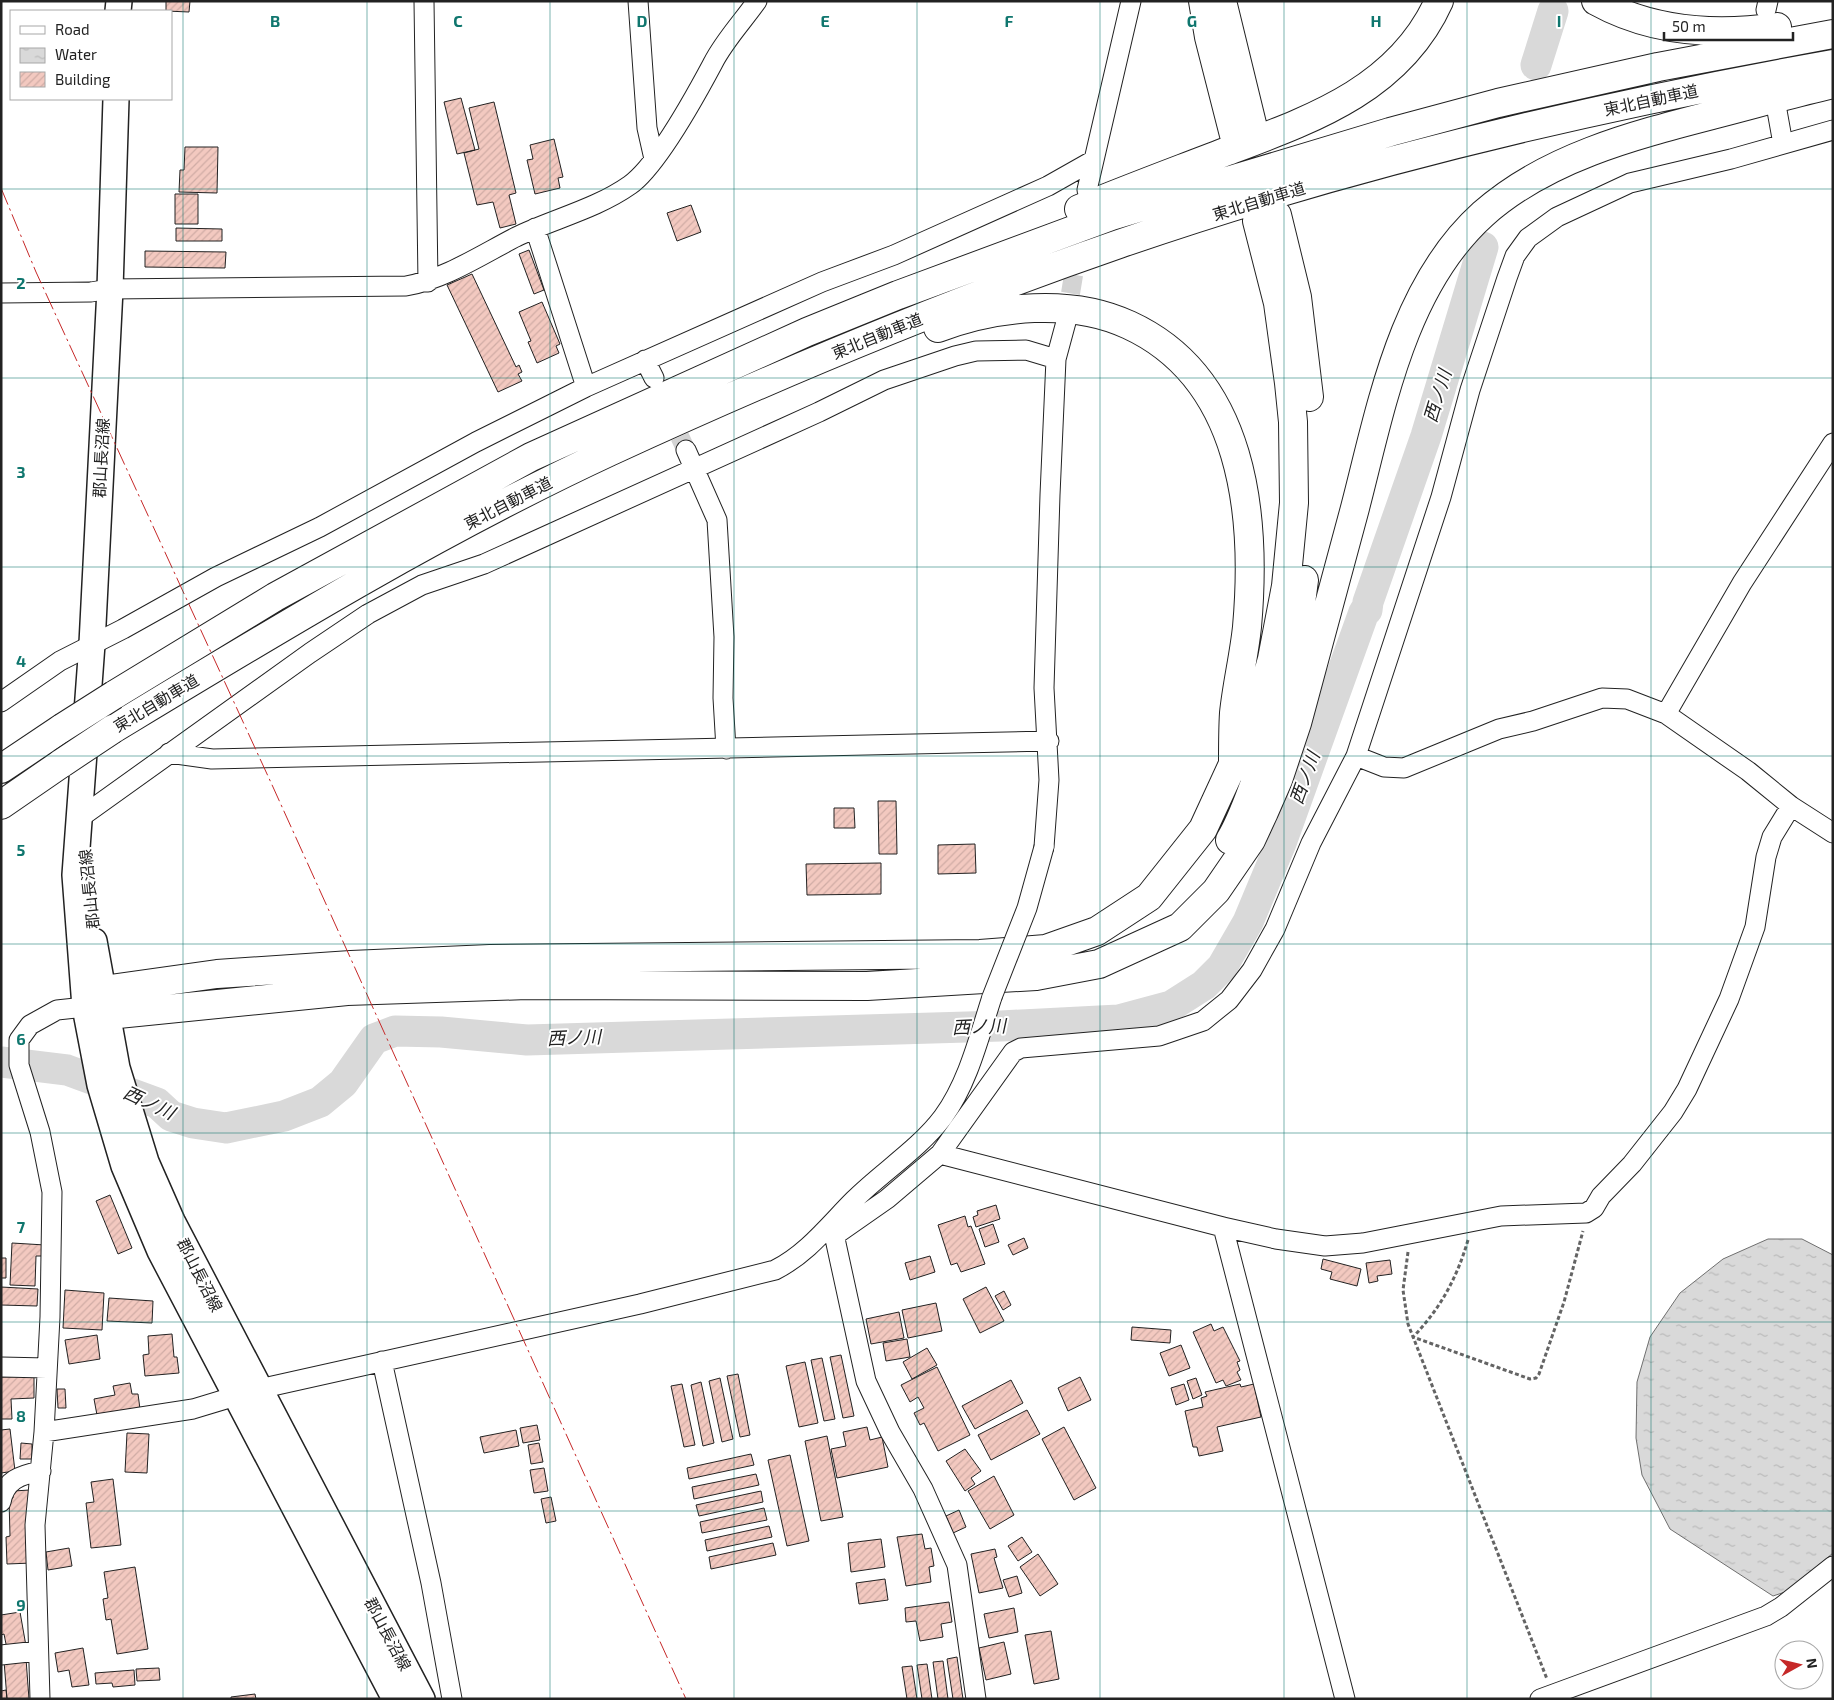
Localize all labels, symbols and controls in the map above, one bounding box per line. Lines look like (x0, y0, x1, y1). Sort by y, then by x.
legend (10, 10, 172, 100)
scale bar (1664, 10, 1793, 42)
text: B (270, 11, 280, 30)
text: C (453, 11, 463, 30)
text: D (637, 11, 648, 30)
text: E (820, 11, 830, 30)
text: F (1005, 11, 1014, 30)
text: G (1187, 11, 1197, 30)
text: H (1370, 11, 1382, 30)
text: I (1557, 11, 1561, 30)
text: 50 m (1672, 17, 1706, 35)
text: Road (55, 20, 90, 38)
text: Water (55, 45, 97, 63)
text: Building (55, 70, 111, 88)
street label: 東北自動車道 (1602, 80, 1700, 119)
street label: 東北自動車道 (1210, 177, 1308, 224)
text: 2 (16, 273, 26, 292)
street label: 東北自動車道 (829, 309, 925, 362)
water label: 西ノ川 (1419, 365, 1456, 425)
street label: 郡山長沼線 (89, 418, 112, 498)
text: 3 (16, 462, 26, 481)
street label: 東北自動車道 (461, 472, 555, 533)
text: 4 (16, 651, 26, 670)
street label: 東北自動車道 (110, 670, 202, 735)
water label: 西ノ川 (1284, 747, 1324, 807)
text: 5 (17, 840, 26, 859)
street label: 郡山長沼線 (75, 848, 102, 930)
water label: 西ノ川 (952, 1014, 1008, 1038)
water label: 西ノ川 (547, 1025, 603, 1049)
text: 6 (16, 1029, 26, 1048)
water label: 西ノ川 (120, 1081, 180, 1124)
text: 7 (17, 1217, 26, 1236)
street label: 郡山長沼線 (174, 1235, 227, 1315)
text: 8 (16, 1406, 26, 1425)
street label: 郡山長沼線 (361, 1594, 416, 1674)
text: 9 (16, 1595, 26, 1614)
north arrow (1774, 1640, 1824, 1690)
text: N (1803, 1657, 1821, 1669)

